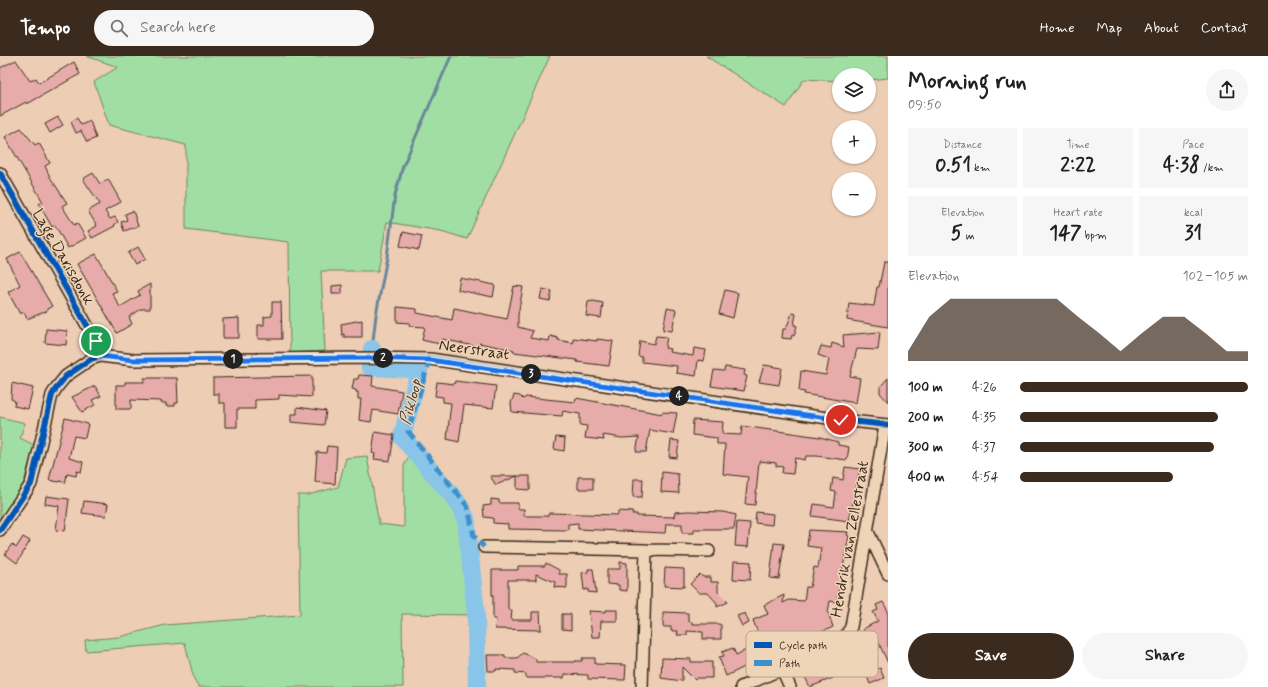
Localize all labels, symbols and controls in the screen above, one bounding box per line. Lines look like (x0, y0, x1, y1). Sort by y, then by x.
search box (94, 10, 374, 46)
text: Tempo (20, 16, 70, 41)
icon: search (108, 17, 130, 39)
text: Search here (140, 18, 216, 38)
text: Home (1040, 19, 1074, 37)
text: Map (1096, 19, 1122, 37)
text: About (1144, 19, 1179, 37)
text: Contact (1201, 19, 1248, 37)
map controls (832, 68, 876, 216)
button: layers (832, 68, 876, 112)
text: Morning run (908, 68, 1027, 96)
button: share (1206, 69, 1248, 111)
text: 09:50 (908, 97, 942, 114)
button: + (832, 120, 876, 164)
text: Distance (943, 138, 982, 152)
text: Time (1066, 138, 1090, 152)
text: Pace (1182, 138, 1204, 152)
text: 0.51 (935, 152, 971, 179)
text: 2:22 (1060, 152, 1096, 179)
text: 4:38 (1163, 152, 1200, 179)
text: km (971, 161, 990, 175)
text: /km (1200, 161, 1224, 175)
button: − (832, 172, 876, 216)
street label: Lage Darisdonk (26, 205, 99, 309)
text: Elevation (941, 206, 984, 220)
text: Heart rate (1053, 206, 1103, 220)
text: kcal (1184, 206, 1203, 220)
text: 5 (951, 220, 963, 247)
text: 147 (1049, 220, 1082, 247)
text: 31 (1185, 220, 1202, 247)
text: m (963, 229, 975, 243)
text: bpm (1082, 229, 1107, 243)
text: Elevation (908, 268, 959, 285)
text: 102–105 m (1183, 268, 1248, 285)
pin (79, 324, 113, 358)
icon: arrive (85, 330, 107, 352)
street label: Neerstraat (437, 335, 511, 365)
pin: 2 (373, 348, 393, 368)
pin: 1 (223, 349, 243, 369)
text: 2 (380, 351, 386, 365)
text: 1 (231, 352, 235, 366)
pin: 3 (521, 364, 541, 384)
text: 3 (529, 367, 533, 381)
water label: Pikloop (394, 376, 428, 427)
text: 100 m (908, 379, 943, 396)
text: 4:26 (972, 379, 997, 396)
pin: 4 (669, 386, 689, 406)
text: 4 (676, 389, 682, 403)
pin (824, 403, 858, 437)
icon: check (830, 409, 852, 431)
text: 200 m (908, 409, 943, 426)
text: 4:35 (972, 409, 996, 426)
text: 300 m (908, 439, 943, 456)
text: 4:37 (972, 439, 995, 456)
street label: Hendrik van Zellestraat (826, 459, 874, 619)
text: 400 m (908, 469, 945, 486)
text: 4:54 (972, 469, 999, 486)
legend (746, 631, 878, 677)
button: Save (908, 633, 1074, 679)
button: Share (1082, 633, 1248, 679)
text: Cycle path (779, 639, 827, 653)
text: Path (779, 657, 800, 671)

